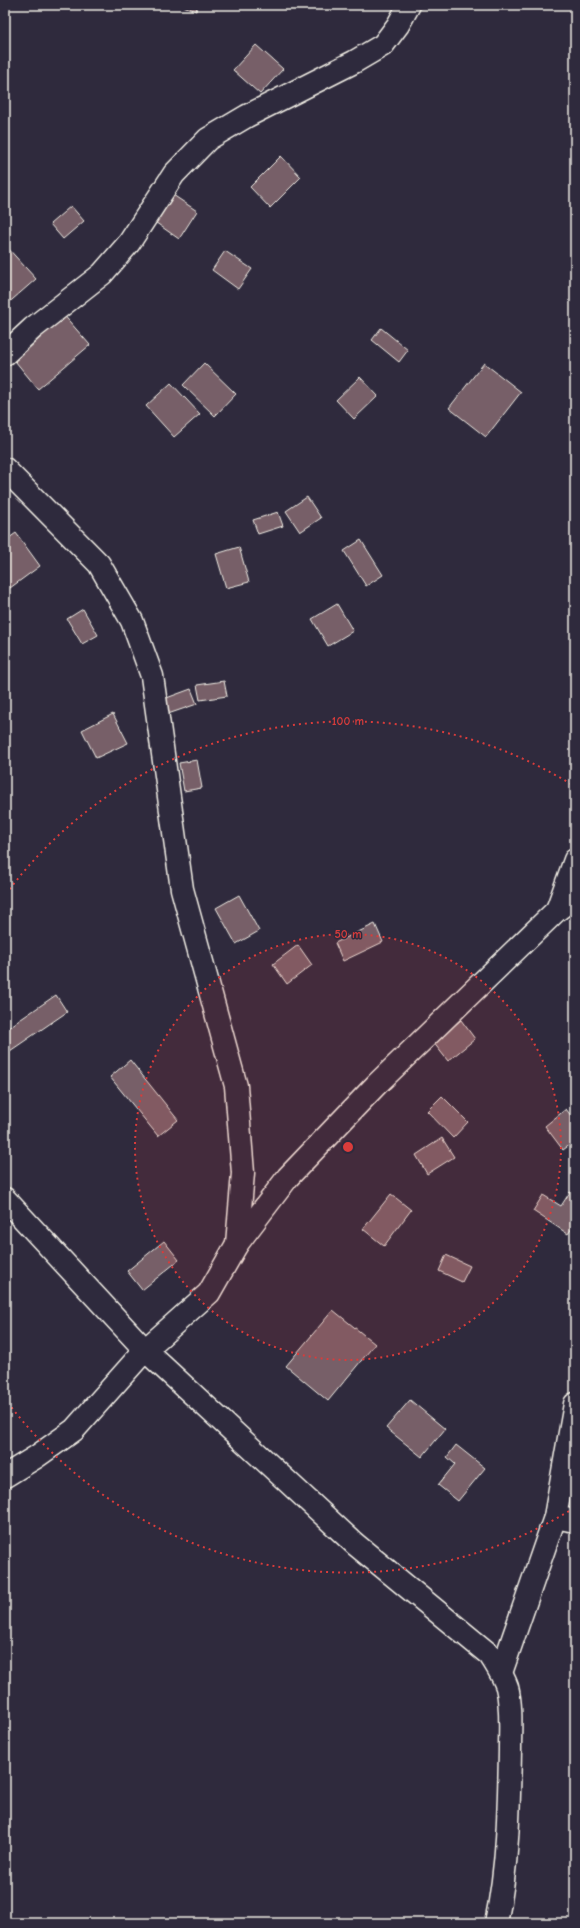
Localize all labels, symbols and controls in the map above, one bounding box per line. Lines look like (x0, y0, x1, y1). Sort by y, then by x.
text: 100 m (332, 714, 364, 728)
text: 50 m (334, 927, 362, 941)
centre of rings (341, 1140, 355, 1154)

